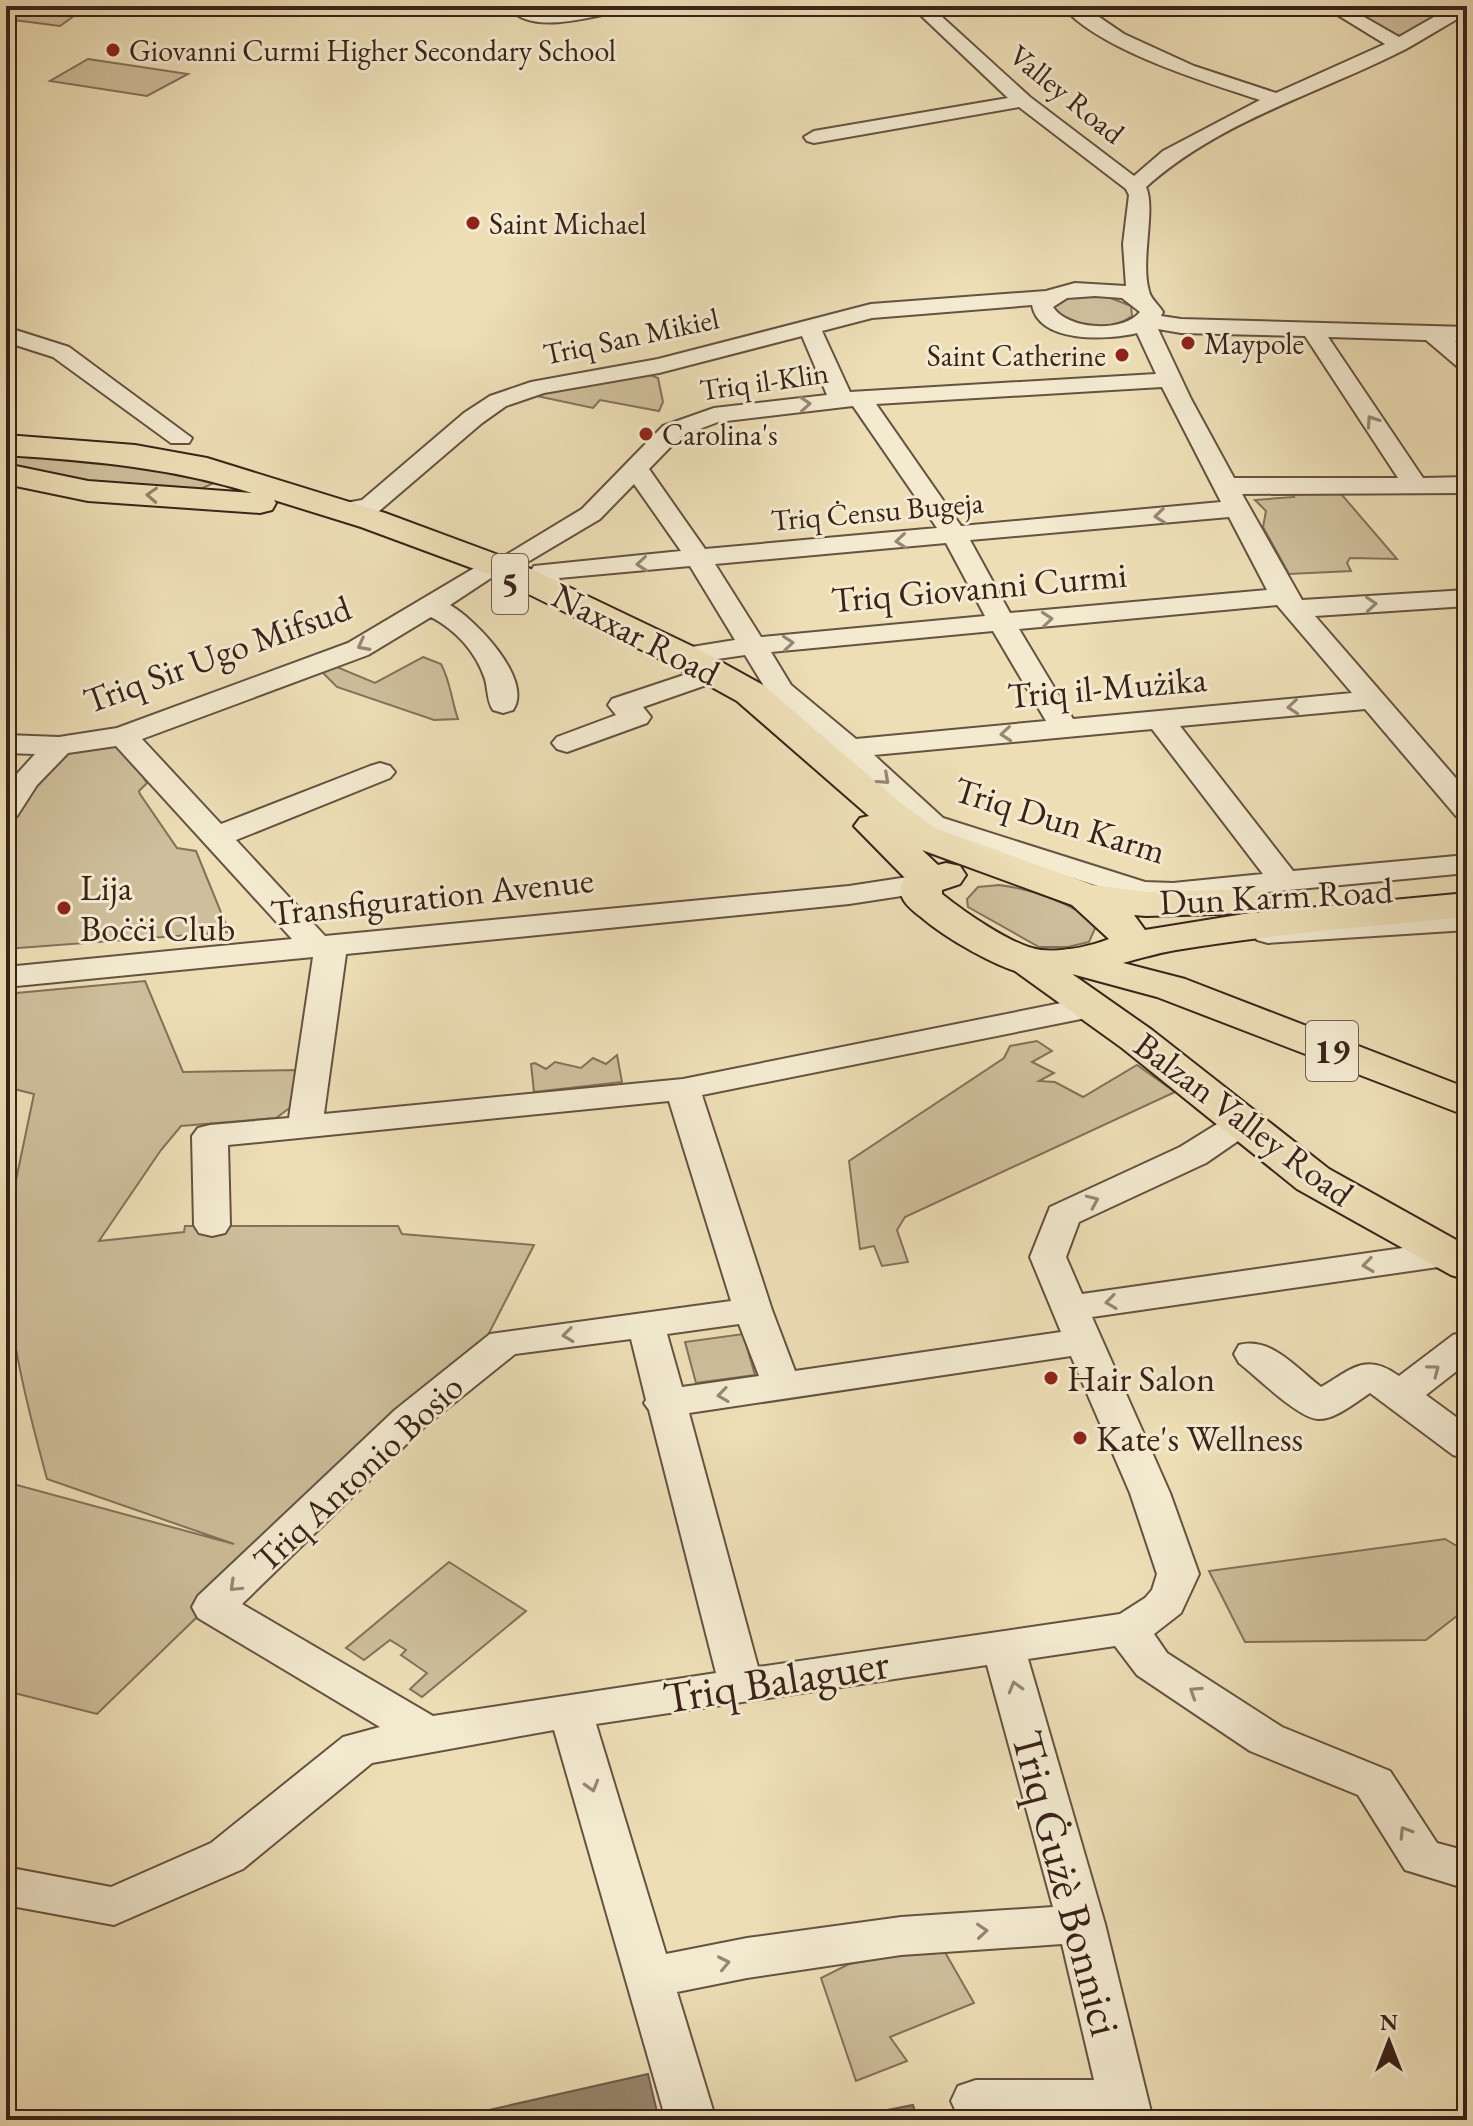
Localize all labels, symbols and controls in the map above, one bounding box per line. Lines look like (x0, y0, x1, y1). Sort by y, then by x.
place label: Giovanni Curmi Higher Secondary School (129, 31, 616, 70)
street label: Valley Road (1001, 36, 1133, 153)
marker: Giovanni Curmi Higher Secondary School (104, 41, 122, 59)
place label: Saint Michael (489, 204, 646, 243)
marker: Saint Michael (464, 214, 482, 232)
street label: Triq San Mikiel (540, 298, 722, 374)
place label: Maypole (1204, 324, 1304, 363)
marker: Maypole (1179, 334, 1197, 352)
place label: Saint Catherine (927, 336, 1106, 375)
marker: Saint Catherine (1113, 346, 1131, 364)
street label: Triq il-Klin (697, 353, 831, 409)
one-way arrow (799, 396, 812, 413)
place label: Carolina's (662, 415, 778, 454)
one-way arrow (1367, 415, 1382, 429)
marker: Carolina's (637, 425, 655, 443)
street label: Triq Ċensu Bugeja (769, 482, 985, 540)
one-way arrow (145, 487, 158, 504)
one-way arrow (1153, 507, 1166, 524)
one-way arrow (894, 532, 907, 549)
street label: Triq Giovanni Curmi (829, 551, 1129, 623)
road number: 5 (492, 554, 528, 614)
one-way arrow (635, 555, 648, 572)
street label: Naxxar Road (544, 572, 729, 697)
street label: Triq Sir Ugo Mifsud (77, 584, 358, 724)
one-way arrow (1365, 596, 1378, 613)
one-way arrow (1040, 610, 1053, 627)
one-way arrow (782, 634, 795, 651)
one-way arrow (357, 636, 371, 651)
street label: Triq il-Mużika (1005, 655, 1209, 719)
one-way arrow (1286, 699, 1299, 716)
one-way arrow (999, 726, 1012, 743)
street label: Triq Dun Karm (949, 766, 1171, 874)
one-way arrow (875, 769, 890, 784)
street label: Transfiguration Avenue (268, 856, 596, 936)
place label: Lija Boċċi Club (80, 864, 235, 952)
street label: Dun Karm Road (1158, 866, 1395, 926)
marker: Lija Boċċi Club (55, 899, 73, 917)
street label: Balzan Valley Road (1125, 1021, 1364, 1217)
road number: 19 (1306, 1021, 1358, 1081)
one-way arrow (1085, 1195, 1100, 1211)
one-way arrow (1361, 1256, 1375, 1273)
one-way arrow (1104, 1293, 1118, 1310)
one-way arrow (561, 1326, 574, 1343)
place label: Hair Salon (1067, 1355, 1215, 1402)
street label: Triq Antonio Bosio (243, 1364, 473, 1582)
one-way arrow (1425, 1365, 1439, 1379)
marker: Hair Salon (1042, 1369, 1060, 1387)
one-way arrow (716, 1386, 730, 1403)
place label: Kate's Wellness (1096, 1415, 1303, 1462)
marker: Kate's Wellness (1071, 1429, 1089, 1447)
one-way arrow (230, 1577, 244, 1591)
street label: Triq Balaguer (659, 1634, 893, 1726)
one-way arrow (1007, 1680, 1024, 1694)
one-way arrow (1189, 1687, 1203, 1702)
street label: Triq Ġużè Bonnici (999, 1724, 1135, 2042)
one-way arrow (583, 1779, 599, 1793)
one-way arrow (1399, 1826, 1414, 1840)
one-way arrow (976, 1923, 989, 1940)
one-way arrow (717, 1955, 731, 1972)
north arrow (1349, 2002, 1429, 2082)
text: N (1380, 2008, 1398, 2037)

